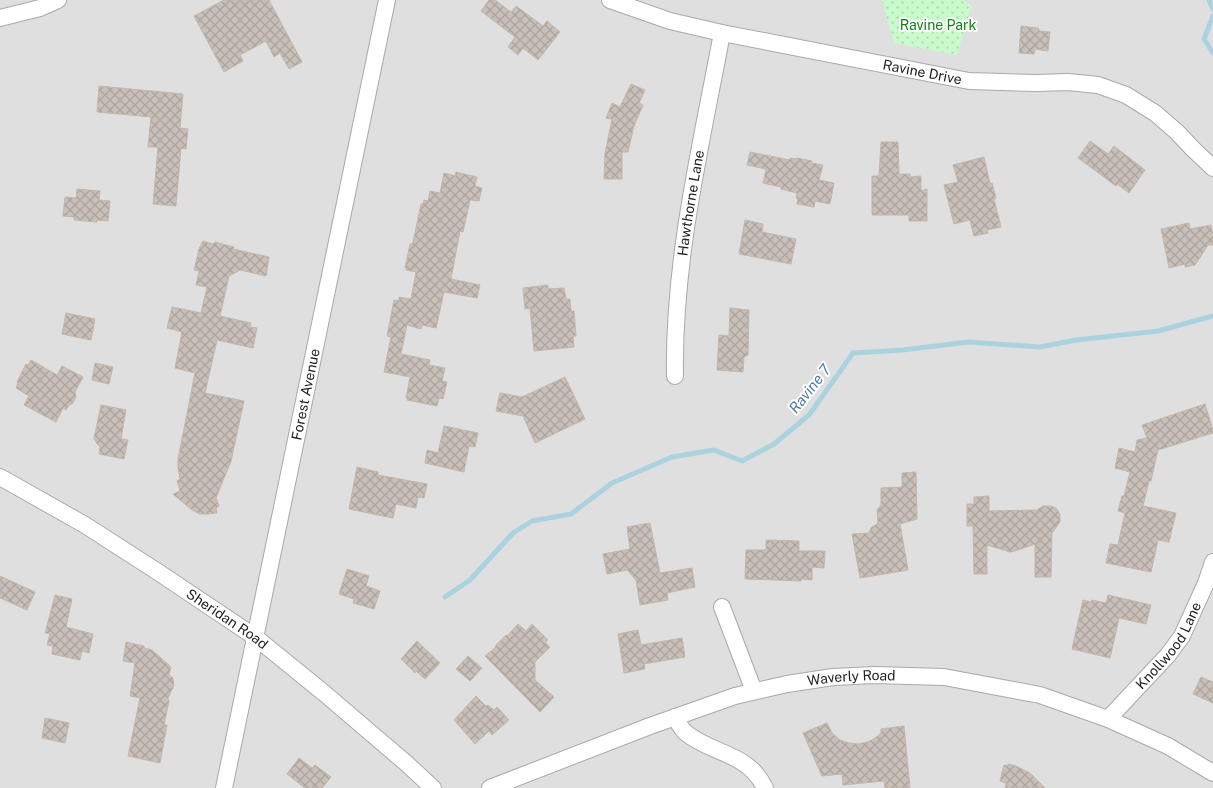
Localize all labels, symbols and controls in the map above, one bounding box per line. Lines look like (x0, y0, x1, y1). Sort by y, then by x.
park label: Ravine Park (900, 17, 976, 33)
street label: Ravine Drive (881, 56, 963, 87)
street label: Hawthorne Lane (674, 149, 707, 257)
street label: Forest Avenue (288, 347, 323, 442)
water label: Ravine 7 (785, 361, 834, 416)
street label: Sheridan Road (183, 585, 271, 652)
street label: Knollwood Lane (1132, 599, 1204, 692)
street label: Waverly Road (806, 667, 896, 689)

